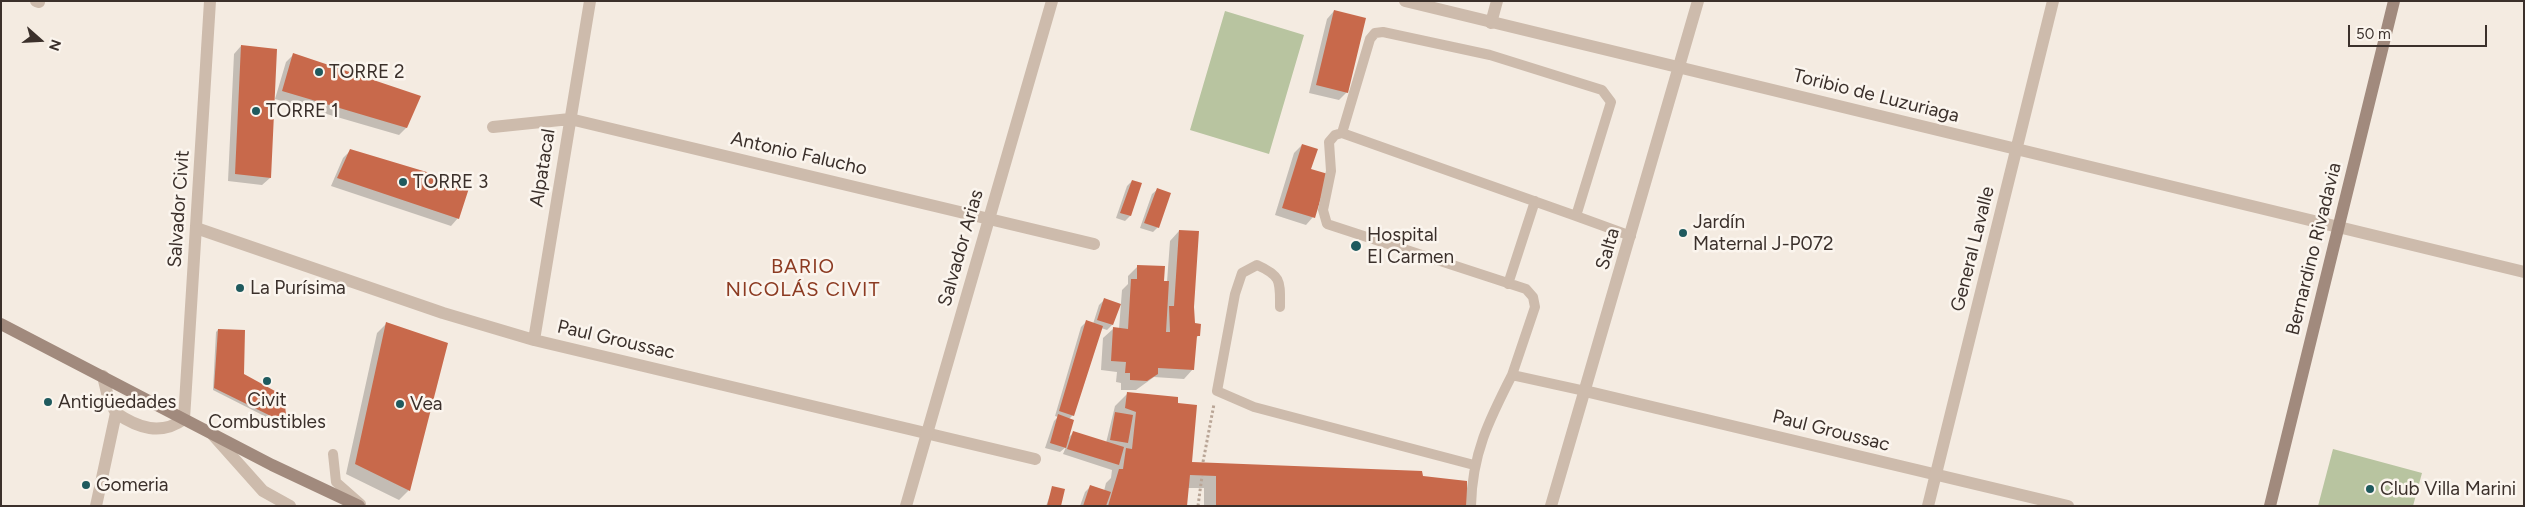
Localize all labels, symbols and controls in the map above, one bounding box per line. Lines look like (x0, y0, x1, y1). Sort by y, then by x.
north arrow (15, 15, 65, 65)
scale bar (2350, 15, 2489, 47)
text: 50 m (2356, 25, 2391, 43)
text: N (45, 37, 64, 53)
place label: TORRE 2 (329, 61, 405, 83)
street label: Toribio de Luzuriaga (1791, 64, 1961, 128)
marker: TORRE 2 (313, 66, 325, 78)
place label: TORRE 1 (266, 100, 339, 122)
marker: TORRE 1 (250, 105, 262, 117)
street label: Alpatacal (526, 127, 560, 209)
street label: Antonio Falucho (729, 127, 869, 181)
street label: Salvador Civit (164, 149, 194, 269)
street label: Bernardino Rivadavia (2281, 160, 2347, 338)
place label: TORRE 3 (413, 171, 488, 193)
marker: TORRE 3 (397, 176, 409, 188)
street label: General Lavalle (1946, 184, 2000, 314)
street label: Salvador Arias (933, 187, 989, 309)
place label: Jardín Maternal J-P072 (1693, 211, 1834, 255)
place label: Hospital El Carmen (1367, 224, 1454, 268)
street label: Salta (1591, 225, 1625, 273)
marker: Jardín Maternal J-P072 (1677, 227, 1689, 239)
marker: Hospital El Carmen (1349, 239, 1363, 253)
district label: BARIO NICOLÁS CIVIT (724, 255, 882, 302)
place label: La Purísima (250, 277, 346, 299)
marker: La Purísima (234, 282, 246, 294)
street label: Paul Groussac (555, 315, 677, 365)
marker: Civit Combustibles (261, 375, 273, 387)
place label: Civit Combustibles (208, 389, 326, 433)
place label: Antigüedades (58, 391, 176, 413)
place label: Vea (410, 393, 442, 415)
marker: Antigüedades (42, 396, 54, 408)
marker: Vea (394, 398, 406, 410)
street label: Paul Groussac (1770, 405, 1892, 457)
place label: Gomeria (96, 474, 169, 496)
place label: Club Villa Marini (2380, 478, 2516, 500)
marker: Gomeria (80, 479, 92, 491)
marker: Club Villa Marini (2364, 483, 2376, 495)

